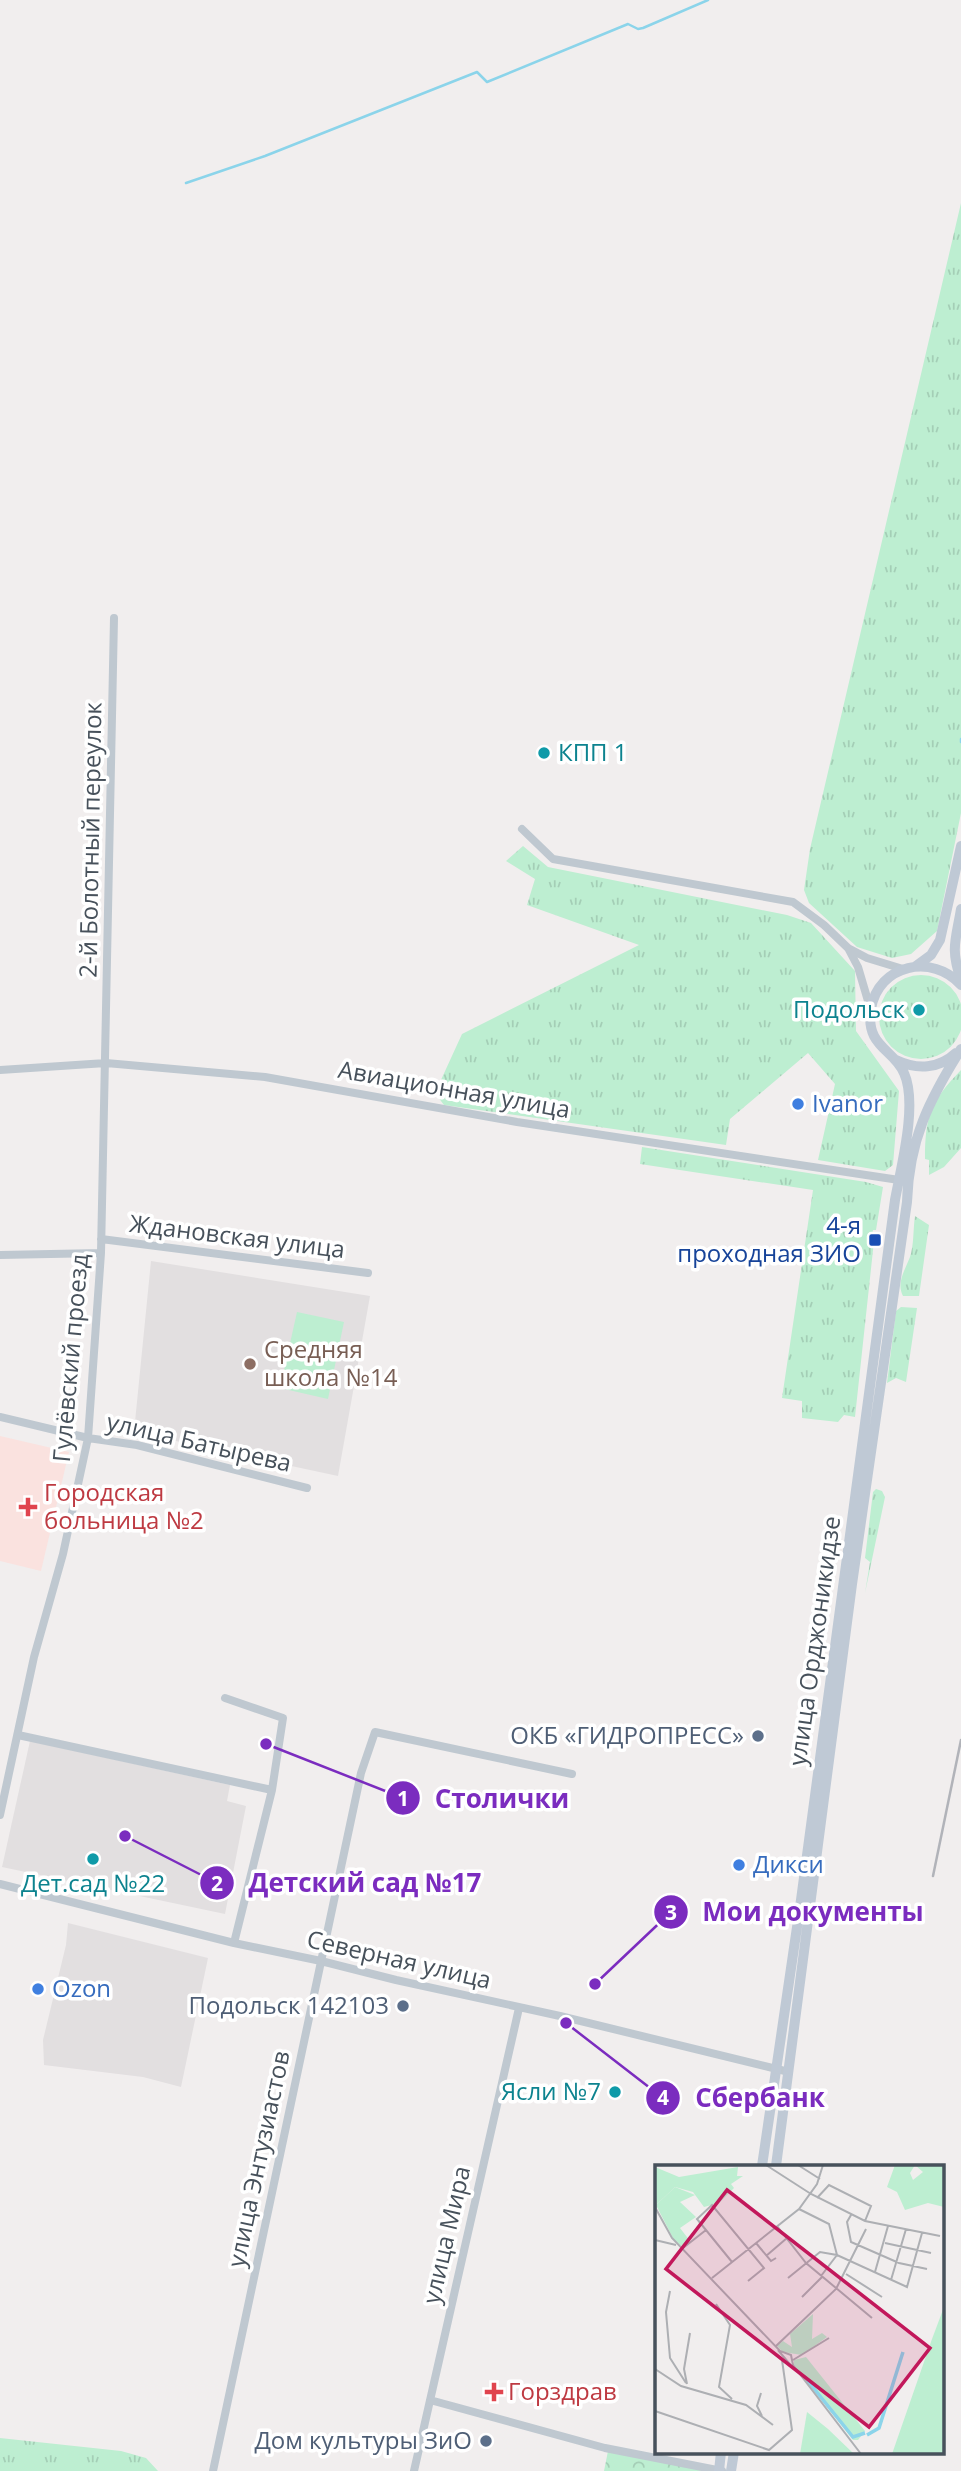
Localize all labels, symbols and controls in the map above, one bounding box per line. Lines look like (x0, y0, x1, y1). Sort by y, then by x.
street label: 2-й Болотный переулок (71, 701, 108, 978)
place label: КПП 1 (558, 735, 628, 768)
marker: КПП 1 (536, 745, 552, 761)
place label: Подольск (793, 992, 906, 1025)
marker: Подольск (911, 1002, 927, 1018)
street label: Авиационная улица (336, 1052, 573, 1125)
place label: Ivanor (812, 1086, 883, 1119)
marker: Ivanor (790, 1096, 806, 1112)
street label: Ждановская улица (128, 1206, 347, 1265)
place label: 4-я проходная ЗИО (677, 1208, 861, 1269)
marker: 4-я проходная ЗИО (867, 1232, 883, 1248)
street label: Гулёвский проезд (44, 1252, 95, 1463)
place label: Средняя школа №14 (264, 1332, 398, 1393)
marker: Средняя школа №14 (242, 1356, 258, 1372)
street label: улица Батырева (104, 1404, 295, 1479)
place label: Городская больница №2 (44, 1475, 204, 1536)
marker: Городская больница №2 (18, 1497, 38, 1517)
street label: улица Орджоникидзе (780, 1514, 847, 1768)
place label: ОКБ «ГИДРОПРЕСС» (510, 1718, 744, 1751)
marker: ОКБ «ГИДРОПРЕСС» (750, 1728, 766, 1744)
callout: Столички (386, 1775, 583, 1822)
text: Столички (435, 1780, 569, 1816)
text: 1 (397, 1784, 409, 1812)
place label: Дикси (753, 1847, 824, 1880)
marker: Дет.сад №22 (85, 1851, 101, 1867)
marker: Дикси (731, 1857, 747, 1873)
callout: Детский сад №17 (200, 1860, 495, 1907)
text: Детский сад №17 (249, 1864, 482, 1900)
place label: Дет.сад №22 (21, 1866, 165, 1899)
text: 2 (211, 1869, 223, 1897)
callout: Мои документы (653, 1889, 938, 1936)
text: Мои документы (702, 1893, 924, 1929)
text: 3 (665, 1898, 677, 1926)
street label: Северная улица (304, 1921, 495, 1996)
place label: Ozon (52, 1971, 111, 2004)
marker: Ozon (30, 1981, 46, 1997)
place label: Подольск 142103 (189, 1988, 389, 2021)
marker: Подольск 142103 (395, 1998, 411, 2014)
street label: улица Энтузиастов (218, 2047, 297, 2270)
place label: Ясли №7 (501, 2074, 601, 2107)
callout: Сбербанк (646, 2074, 838, 2121)
text: Сбербанк (695, 2079, 826, 2115)
text: 4 (657, 2083, 669, 2111)
marker: Ясли №7 (607, 2084, 623, 2100)
street label: улица Мира (414, 2163, 477, 2307)
inset map (655, 2165, 944, 2454)
place label: Горздрав (508, 2374, 617, 2407)
marker: Горздрав (486, 2384, 502, 2400)
place label: Дом культуры ЗиО (254, 2423, 472, 2456)
marker: Дом культуры ЗиО (478, 2433, 494, 2449)

